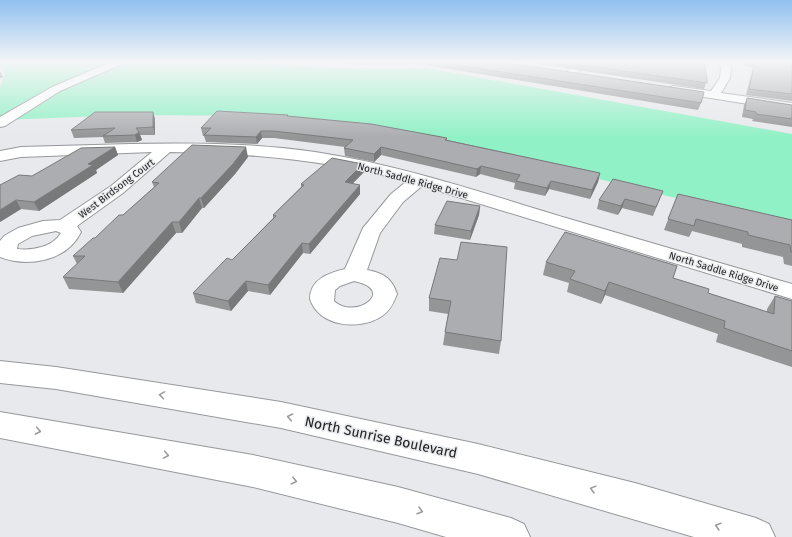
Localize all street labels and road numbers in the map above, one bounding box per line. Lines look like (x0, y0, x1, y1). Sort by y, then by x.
street label: West Birdsong Court (76, 156, 157, 221)
street label: North Saddle Ridge Drive (356, 160, 469, 202)
street label: North Saddle Ridge Drive (667, 250, 780, 294)
street label: North Sunrise Boulevard (303, 413, 459, 462)

